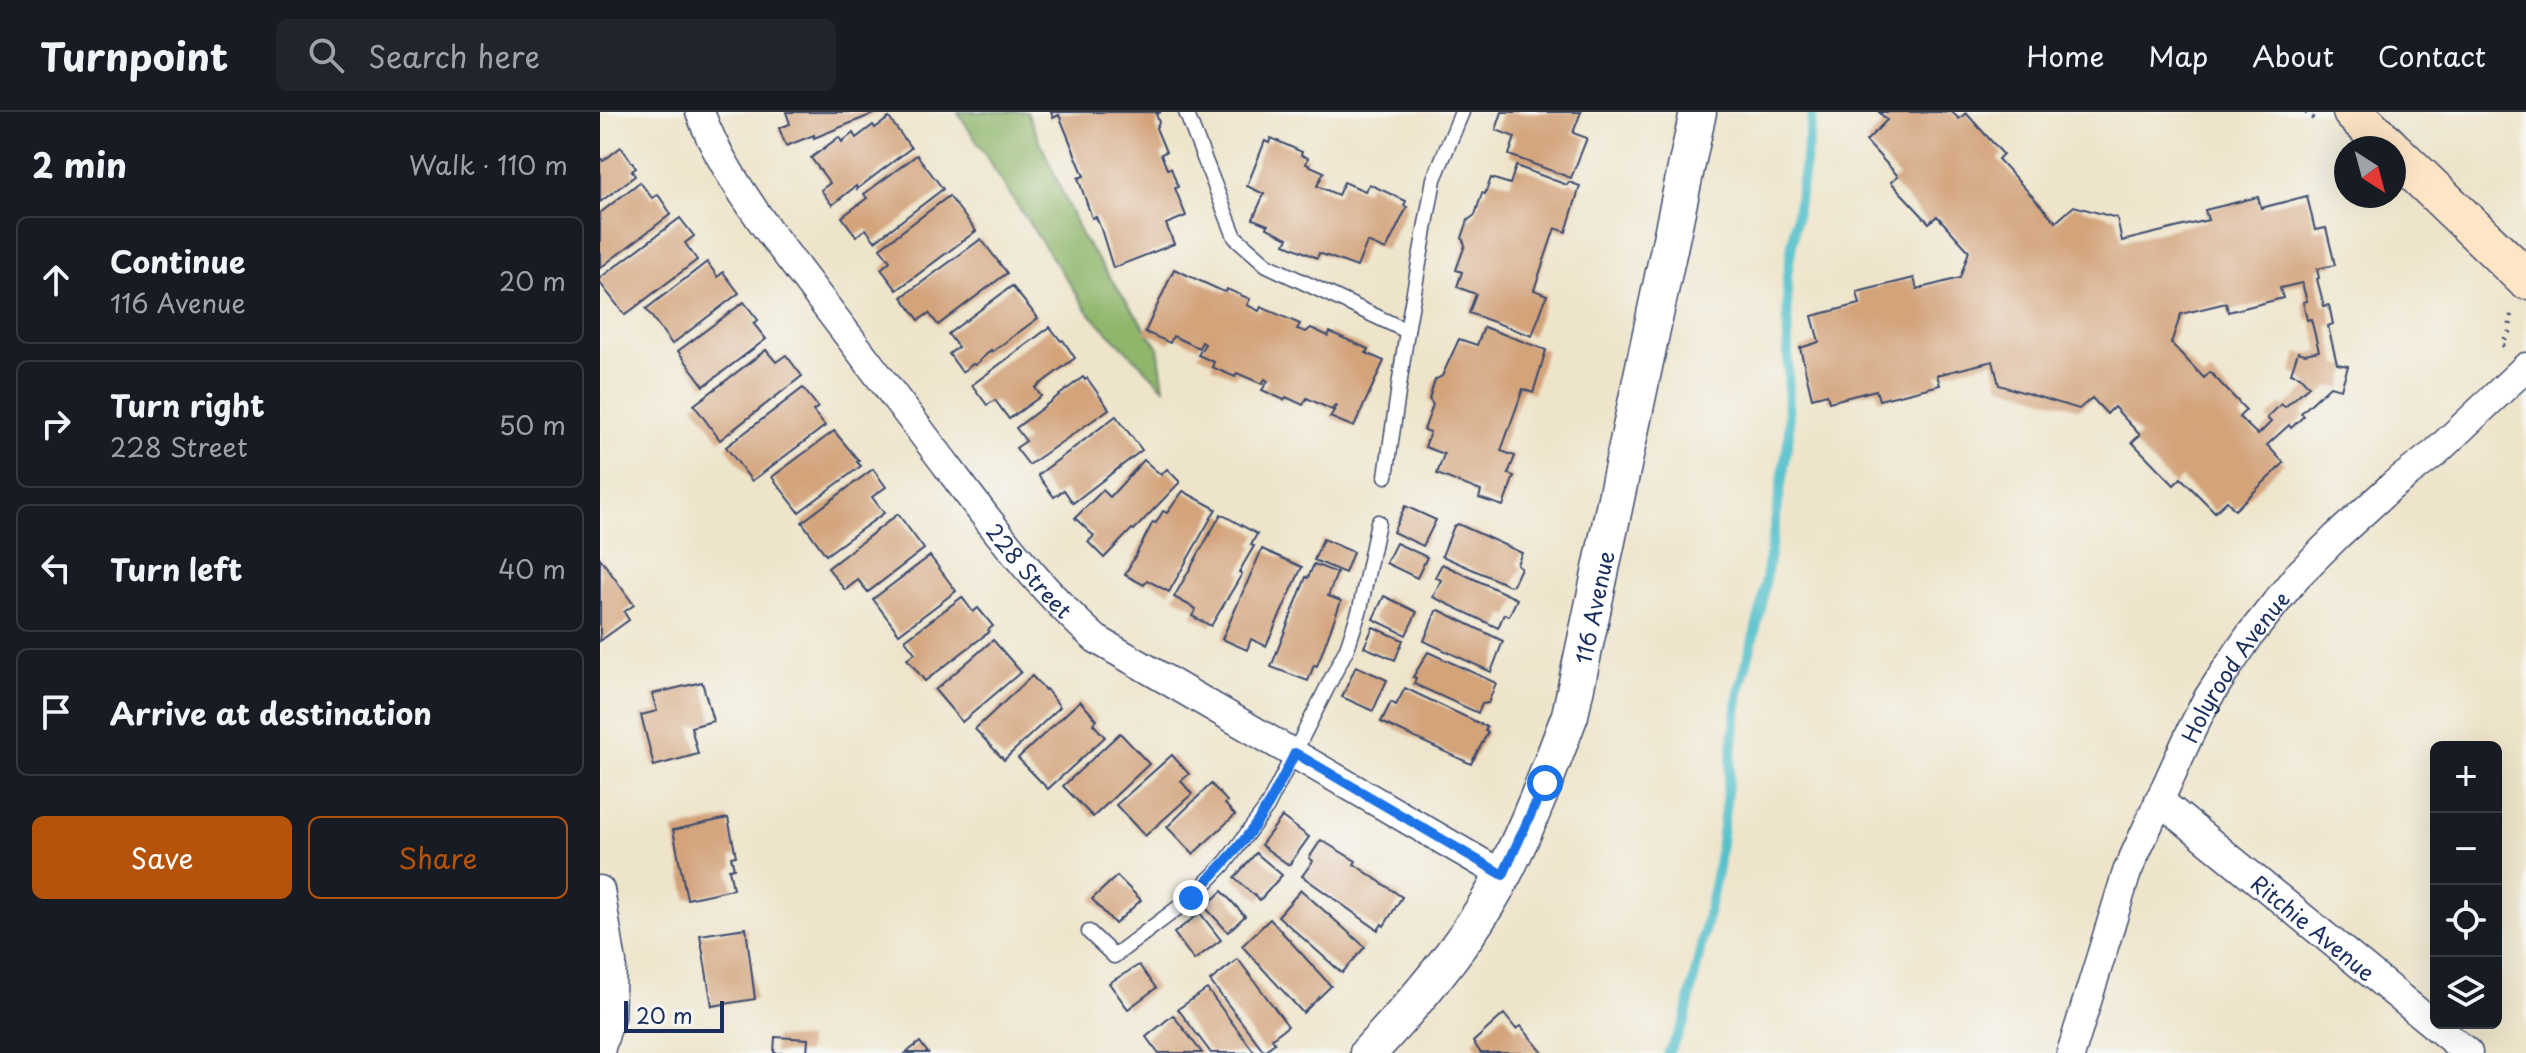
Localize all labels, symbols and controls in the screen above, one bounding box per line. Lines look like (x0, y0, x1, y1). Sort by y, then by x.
search box (276, 19, 836, 91)
text: Turnpoint (40, 27, 228, 84)
icon: search (304, 33, 348, 77)
text: Search here (368, 33, 540, 78)
text: Home (2026, 34, 2104, 77)
text: Map (2148, 34, 2208, 77)
text: About (2252, 34, 2334, 77)
text: Contact (2378, 34, 2486, 77)
north arrow (2334, 136, 2406, 208)
text: 2 min (32, 138, 127, 190)
text: Walk · 110 m (409, 145, 568, 184)
text: Continue (110, 238, 245, 283)
icon: ahead (34, 258, 78, 302)
text: 20 m (499, 261, 566, 300)
text: 116 Avenue (110, 283, 246, 322)
text: Turn right (110, 382, 265, 427)
icon: right (34, 402, 78, 446)
text: 50 m (499, 405, 566, 444)
text: 228 Street (110, 427, 248, 466)
street label: 228 Street (979, 515, 1081, 625)
icon: left (34, 546, 78, 590)
text: Turn left (110, 546, 242, 591)
street label: 116 Avenue (1565, 547, 1621, 667)
text: 40 m (498, 549, 566, 588)
street label: Holyrood Avenue (2172, 583, 2296, 748)
icon: arrive (34, 690, 78, 734)
text: Arrive at destination (110, 690, 432, 735)
map controls (2430, 741, 2502, 1029)
button: + (2430, 741, 2502, 813)
route start (1527, 765, 1563, 801)
button: − (2430, 813, 2502, 885)
button: Save (32, 816, 292, 899)
button: Share (308, 816, 568, 899)
street label: Ritchie Avenue (2245, 866, 2383, 988)
route end (1173, 880, 1209, 916)
button: locate (2430, 885, 2502, 957)
button: layers (2430, 957, 2502, 1029)
scale bar (624, 997, 724, 1033)
text: 20 m (636, 998, 693, 1031)

